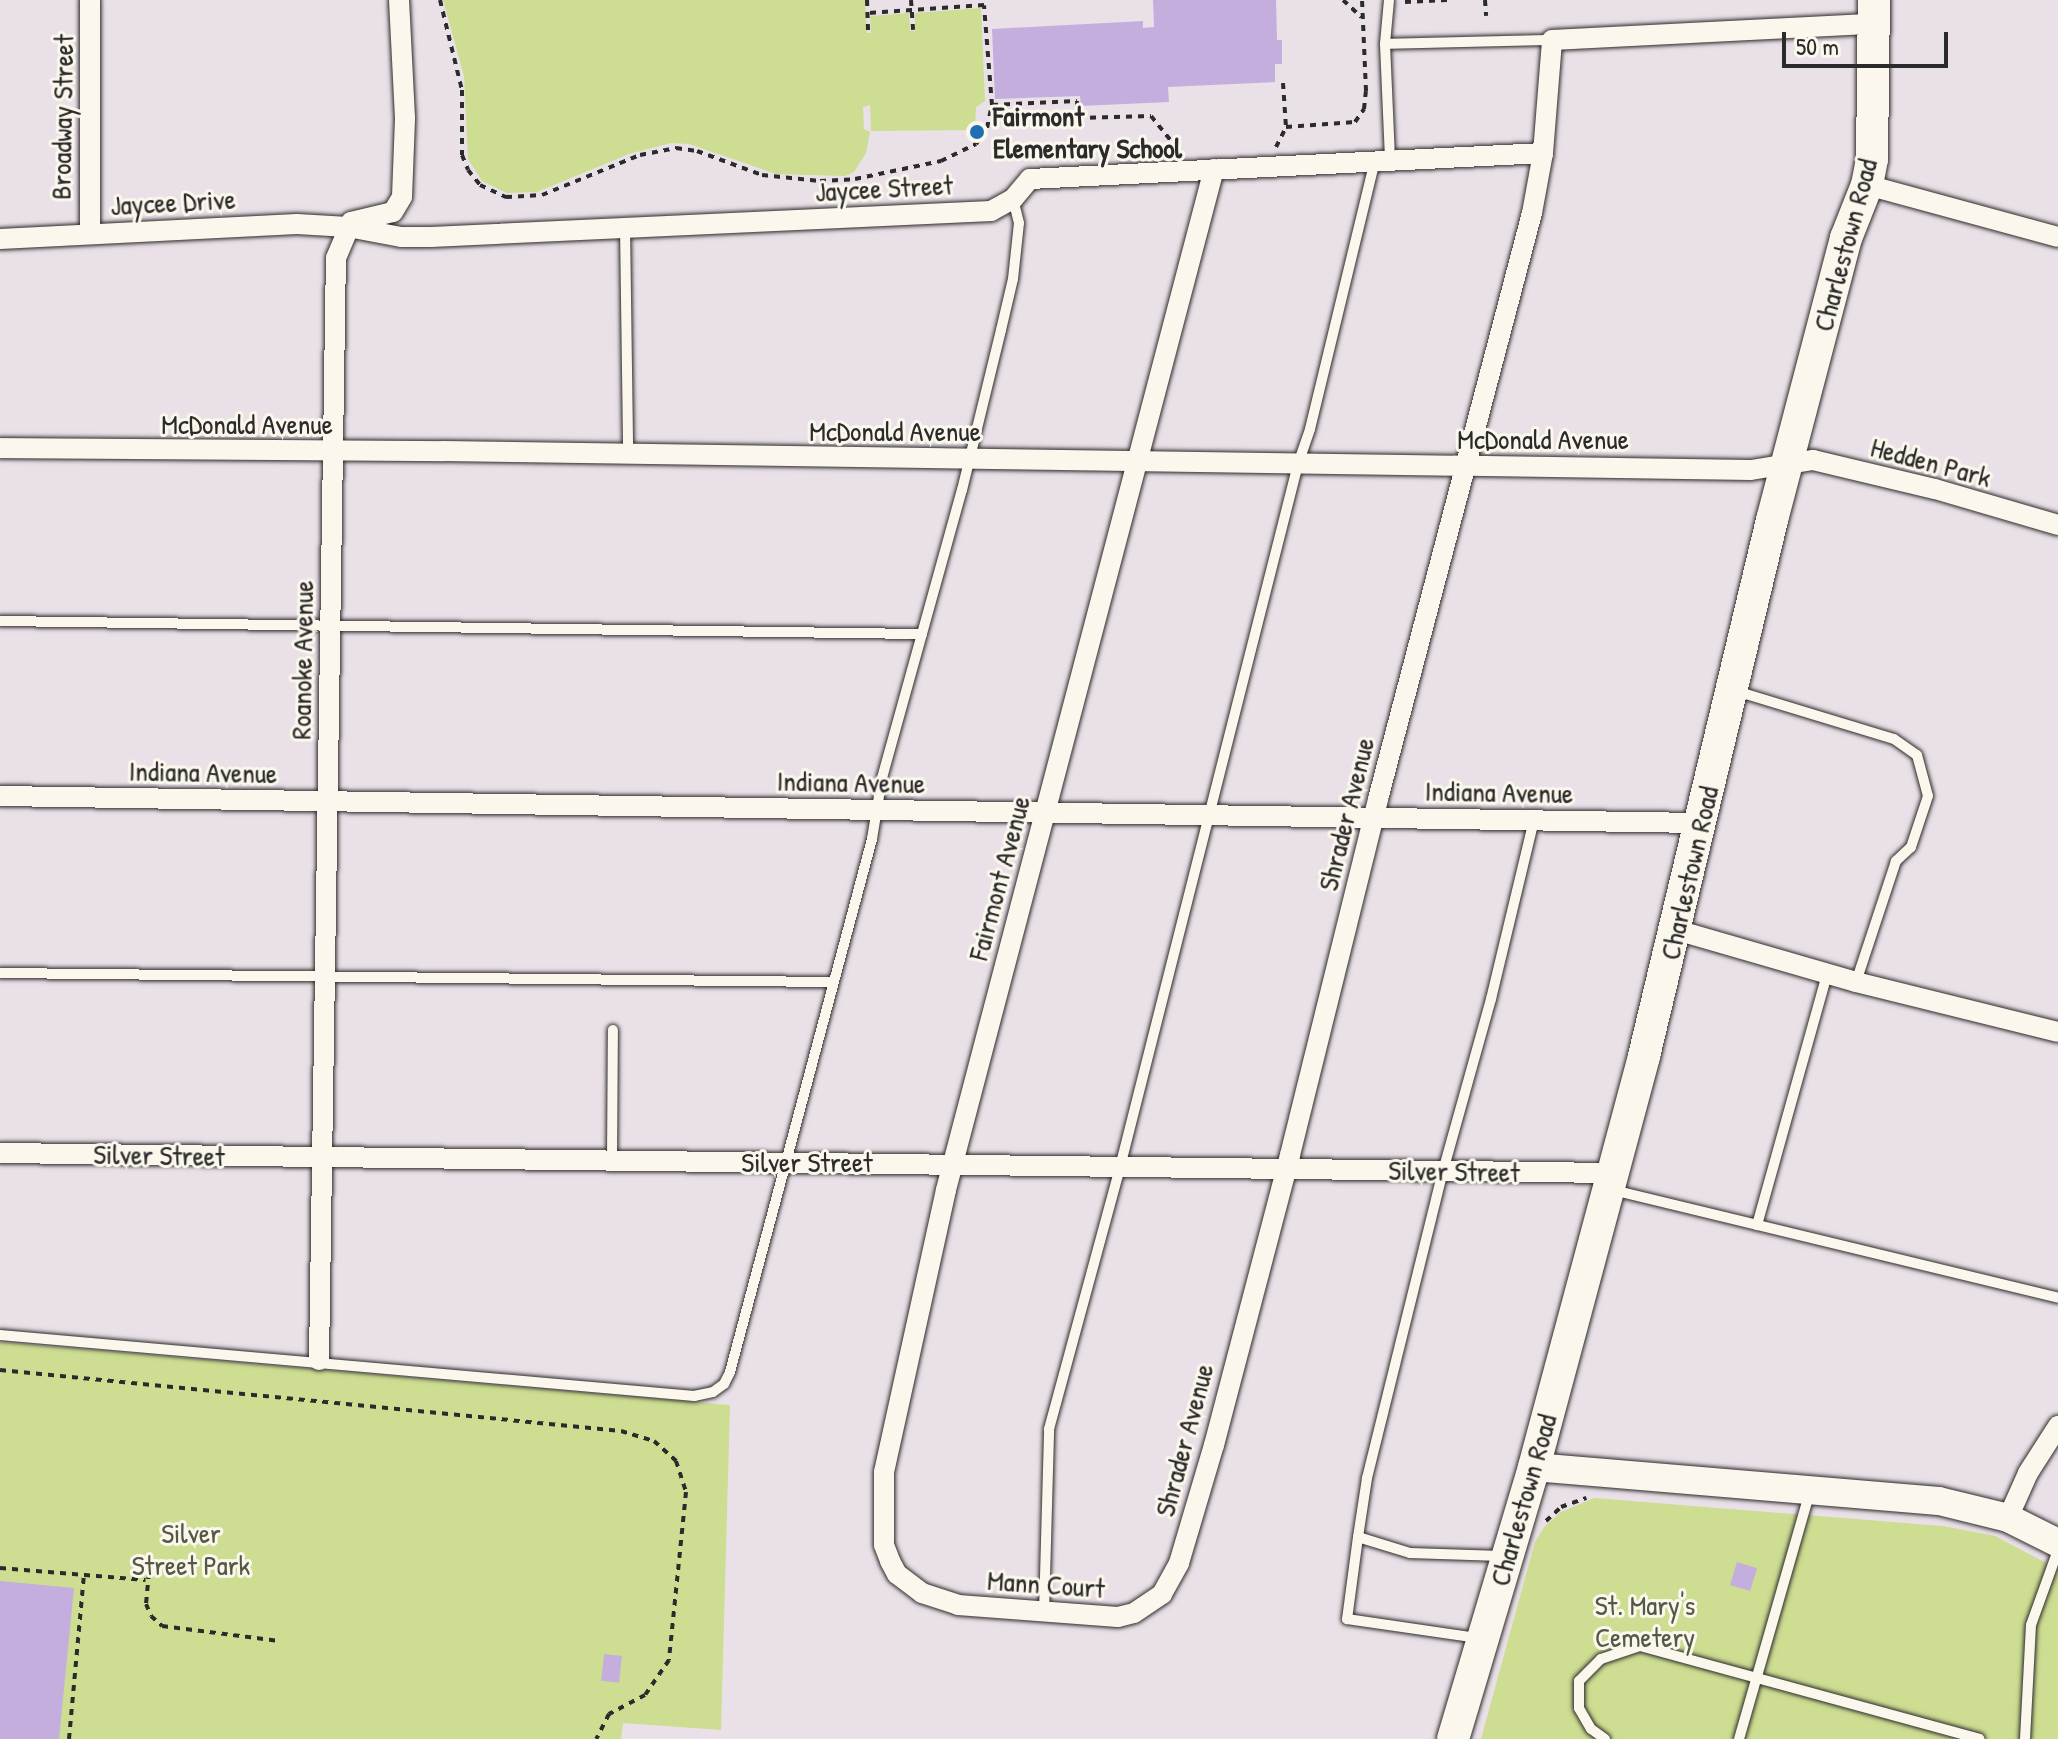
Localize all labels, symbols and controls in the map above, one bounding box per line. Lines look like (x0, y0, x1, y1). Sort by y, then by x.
scale bar (1786, 16, 1952, 66)
text: 50 m (1796, 30, 1839, 62)
street label: Broadway Street (44, 34, 80, 200)
place label: Fairmont Elementary School (993, 99, 1182, 165)
marker: Fairmont Elementary School (968, 123, 986, 141)
street label: Charlestown Road (1806, 155, 1884, 335)
street label: Jaycee Street (814, 168, 954, 208)
street label: Jaycee Drive (109, 182, 237, 222)
street label: McDonald Avenue (161, 407, 333, 441)
street label: McDonald Avenue (809, 414, 981, 448)
street label: McDonald Avenue (1457, 422, 1629, 456)
street label: Hedden Park (1867, 430, 1995, 494)
street label: Roanoke Avenue (284, 580, 320, 740)
street label: Shrader Avenue (1311, 734, 1381, 894)
street label: Indiana Avenue (128, 754, 278, 790)
street label: Indiana Avenue (776, 764, 926, 800)
street label: Indiana Avenue (1424, 774, 1574, 810)
street label: Charlestown Road (1653, 783, 1725, 963)
street label: Fairmont Avenue (961, 792, 1037, 964)
street label: Silver Street (93, 1137, 225, 1173)
street label: Silver Street (741, 1145, 873, 1179)
street label: Silver Street (1388, 1153, 1520, 1189)
street label: Shrader Avenue (1147, 1360, 1221, 1520)
street label: Charlestown Road (1482, 1410, 1564, 1590)
park label: Silver Street Park (132, 1516, 250, 1582)
street label: Mann Court (986, 1563, 1106, 1605)
park label: St. Mary's Cemetery (1595, 1588, 1695, 1654)

